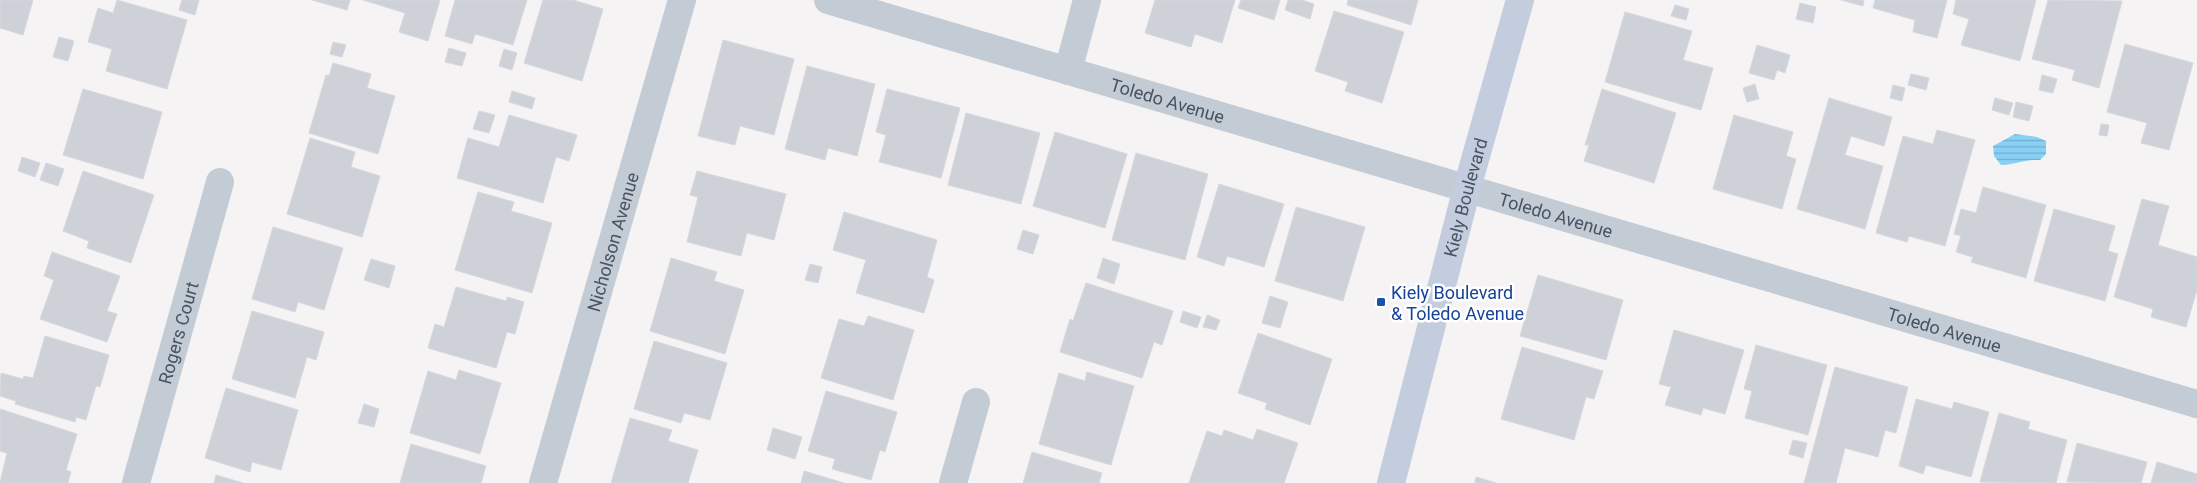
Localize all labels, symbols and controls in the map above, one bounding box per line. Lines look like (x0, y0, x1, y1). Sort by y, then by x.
street label: Toledo Avenue (1108, 73, 1227, 127)
street label: Kiely Boulevard (1439, 136, 1491, 259)
street label: Nicholson Avenue (582, 170, 642, 314)
street label: Toledo Avenue (1496, 188, 1615, 242)
street label: Rogers Court (154, 279, 202, 386)
place label: Kiely Boulevard & Toledo Avenue (1391, 282, 1524, 324)
marker: Kiely Boulevard & Toledo Avenue (1375, 296, 1387, 308)
street label: Toledo Avenue (1885, 303, 2004, 356)

